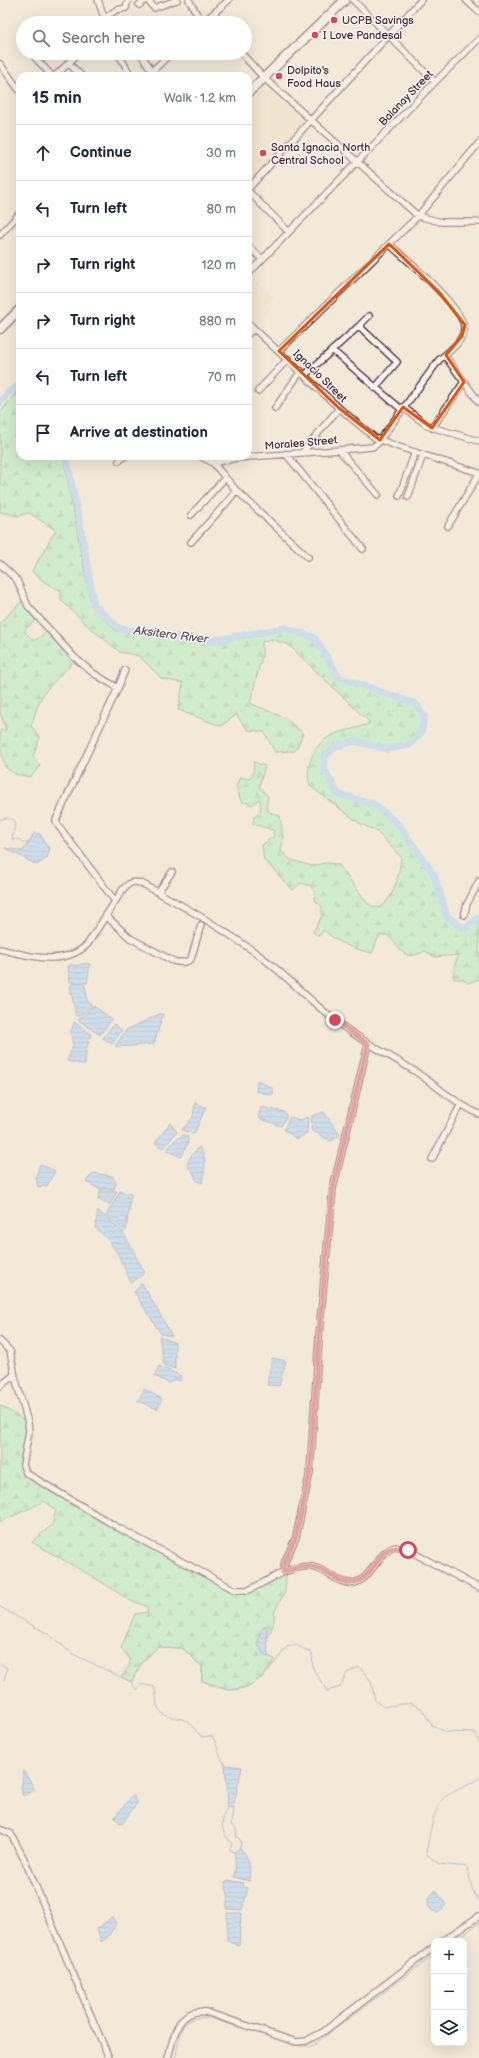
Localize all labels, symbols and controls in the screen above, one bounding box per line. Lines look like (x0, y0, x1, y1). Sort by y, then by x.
place label: UCPB Savings (342, 14, 414, 27)
marker: UCPB Savings (329, 15, 339, 25)
search box (16, 16, 252, 60)
icon: search (30, 27, 52, 49)
text: Search here (62, 29, 145, 48)
place label: I Love Pandesal (323, 29, 402, 42)
marker: I Love Pandesal (310, 30, 320, 40)
place label: Dolpito's Food Haus (287, 64, 341, 90)
street label: Balanay Street (376, 67, 436, 128)
marker: Dolpito's Food Haus (274, 71, 284, 81)
text: 15 min (32, 88, 82, 108)
text: Walk · 1.2 km (164, 90, 236, 106)
place label: Santa Ignacia North Central School (271, 141, 370, 167)
icon: ahead (32, 142, 54, 164)
text: Continue (70, 143, 132, 162)
text: 30 m (206, 145, 236, 161)
marker: Santa Ignacia North Central School (258, 148, 268, 158)
icon: left (32, 198, 54, 220)
text: Turn left (70, 199, 127, 218)
text: 80 m (207, 201, 236, 217)
icon: right (32, 254, 54, 276)
text: Turn right (70, 255, 135, 274)
text: 120 m (201, 257, 236, 273)
icon: right (32, 310, 54, 332)
text: Turn right (70, 311, 135, 330)
text: 880 m (199, 313, 236, 329)
street label: Ignacio Street (290, 347, 350, 405)
icon: left (32, 366, 54, 388)
text: Turn left (70, 367, 127, 386)
text: 70 m (208, 369, 236, 385)
icon: arrive (32, 422, 54, 444)
text: Arrive at destination (70, 423, 208, 442)
street label: Morales Street (264, 433, 339, 453)
water label: Aksitero River (132, 623, 211, 647)
route end (326, 1011, 344, 1029)
route start (399, 1541, 417, 1559)
map controls (431, 1938, 467, 2046)
button: + (431, 1938, 467, 1974)
button: − (431, 1974, 467, 2010)
button: layers (431, 2010, 467, 2046)

